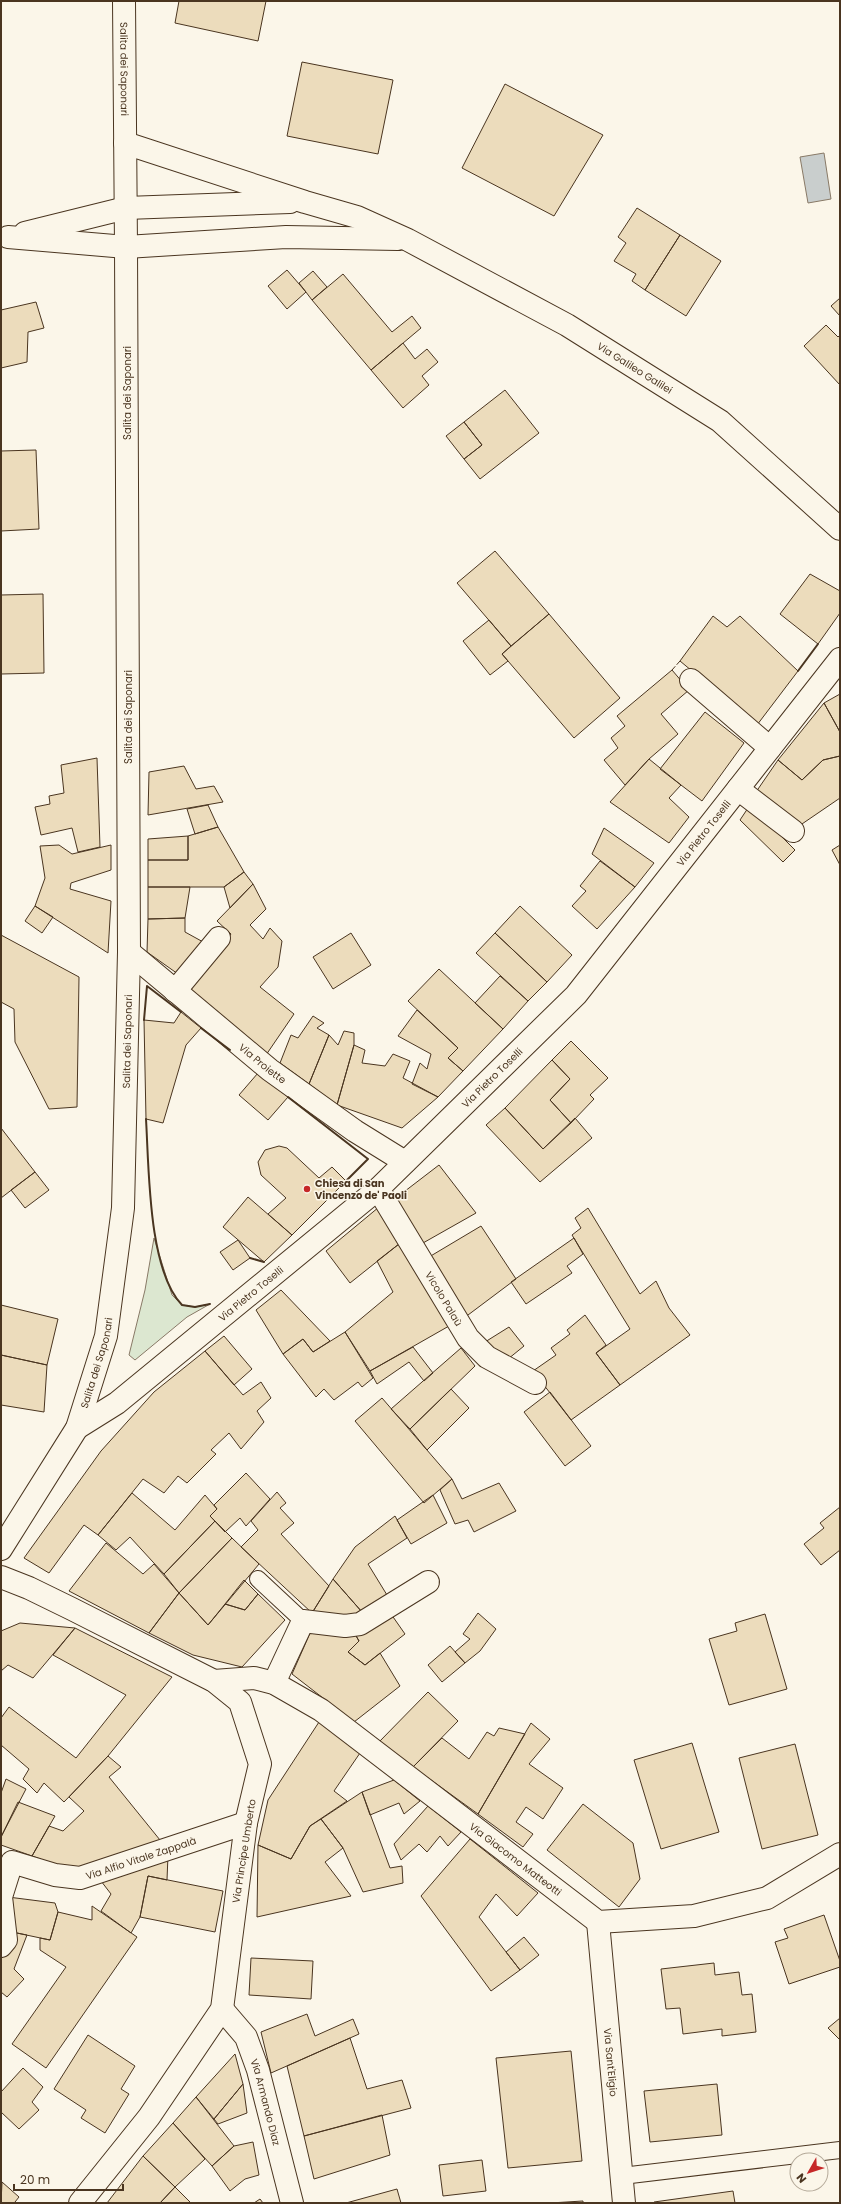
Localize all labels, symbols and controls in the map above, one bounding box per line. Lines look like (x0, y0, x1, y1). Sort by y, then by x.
street label: Salita dei Saponari (117, 22, 132, 116)
street label: Via Galileo Galilei (594, 338, 676, 397)
street label: Salita dei Saponari (120, 346, 135, 440)
street label: Salita dei Saponari (121, 670, 136, 764)
street label: Via Pietro Toselli (673, 797, 734, 869)
street label: Salita dei Saponari (118, 994, 136, 1089)
street label: Via Proiette (236, 1040, 289, 1087)
street label: Via Pietro Toselli (458, 1044, 526, 1111)
place label: Chiesa di San Vincenzo de' Paoli (315, 1176, 407, 1203)
marker: Chiesa di San Vincenzo de' Paoli (302, 1184, 312, 1194)
street label: Via Pietro Toselli (215, 1262, 286, 1325)
street label: Vicolo Palaù (422, 1268, 466, 1329)
street label: Salita dei Saponari (76, 1317, 116, 1410)
street label: Via Principe Umberto (228, 1798, 260, 1904)
street label: Via Giacomo Matteotti (466, 1819, 565, 1899)
street label: Via Alfio Vitale Zappalà (84, 1833, 198, 1883)
street label: Via Sant'Eligio (600, 2028, 622, 2097)
street label: Via Armando Diaz (247, 2056, 285, 2148)
north arrow (789, 2152, 829, 2192)
scale bar (14, 2166, 123, 2192)
text: N (792, 2170, 810, 2187)
text: 20 m (20, 2171, 50, 2188)

